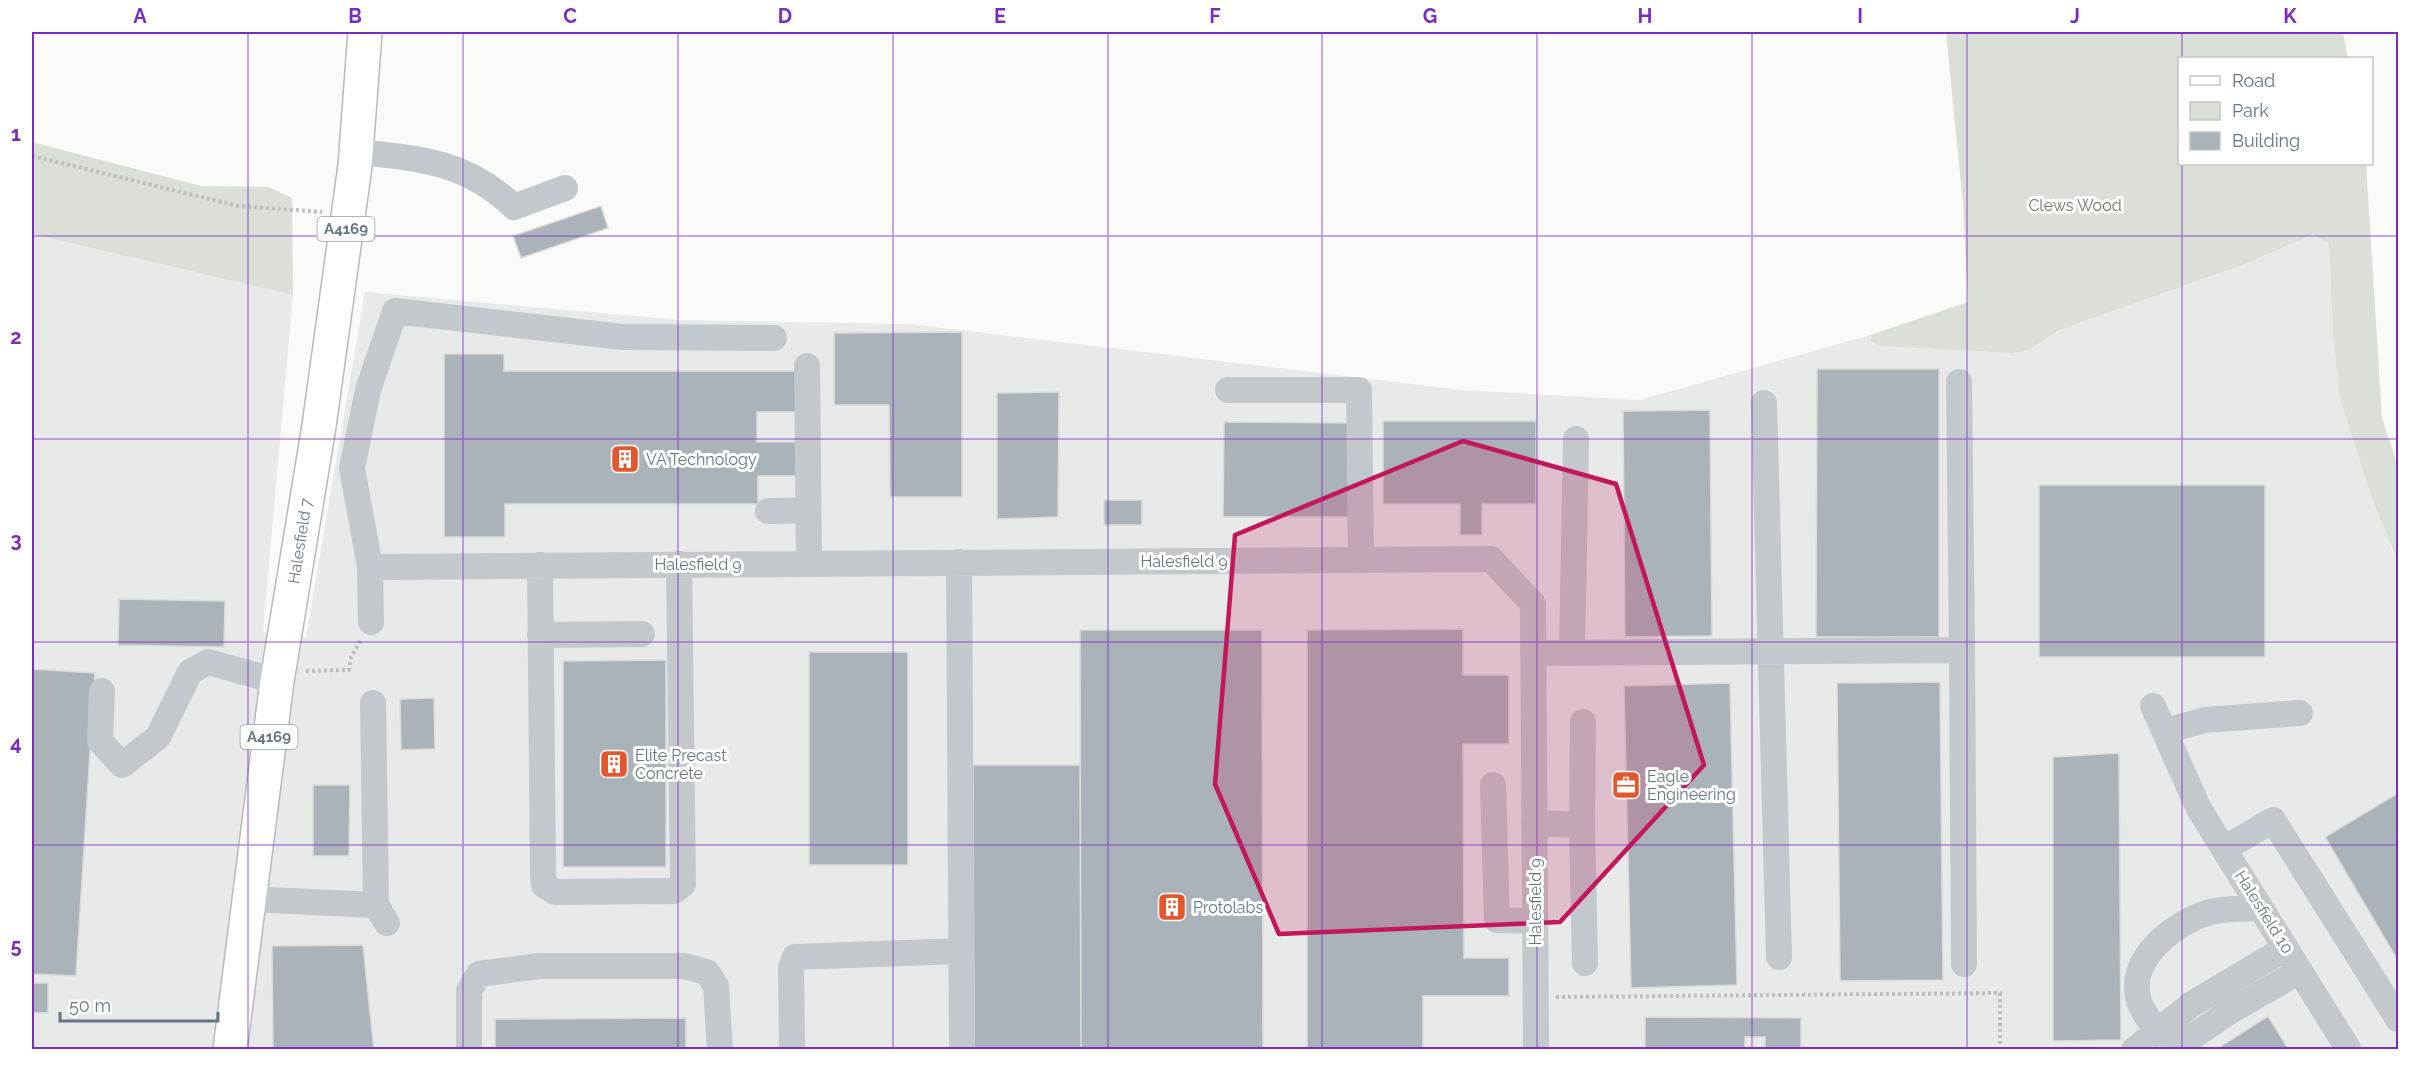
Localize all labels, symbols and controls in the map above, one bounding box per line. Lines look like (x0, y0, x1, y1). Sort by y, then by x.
text: A (133, 4, 147, 28)
text: B (348, 4, 362, 28)
text: C (563, 4, 577, 28)
text: D (778, 4, 792, 28)
text: E (994, 4, 1006, 28)
text: F (1209, 4, 1221, 28)
text: G (1423, 4, 1437, 28)
text: H (1638, 4, 1652, 28)
text: I (1857, 4, 1863, 28)
text: J (2070, 4, 2080, 28)
text: K (2283, 4, 2297, 28)
legend (2178, 57, 2373, 165)
text: Road (2232, 70, 2275, 91)
text: Park (2232, 100, 2269, 121)
text: 1 (11, 122, 21, 146)
text: Building (2232, 130, 2300, 151)
park label: Clews Wood (2028, 196, 2122, 215)
road number: A4169 (318, 217, 374, 241)
text: 2 (10, 325, 22, 349)
building icon: VA Technology (609, 443, 641, 475)
place label: VA Technology (646, 450, 757, 469)
street label: Halesfield 7 (284, 496, 316, 585)
text: 3 (10, 528, 22, 552)
street label: Halesfield 9 (1140, 552, 1228, 571)
street label: Halesfield 9 (654, 555, 742, 574)
road number: A4169 (240, 725, 298, 749)
text: 4 (10, 731, 22, 755)
place label: Elite Precast Concrete (635, 746, 727, 783)
building icon: Elite Precast Concrete (598, 748, 630, 780)
place label: Eagle Engineering (1647, 767, 1736, 804)
office icon: Eagle Engineering (1610, 769, 1642, 801)
street label: Halesfield 9 (1526, 858, 1545, 946)
street label: Halesfield 10 (2231, 867, 2297, 957)
building icon: Protolabs (1156, 891, 1188, 923)
place label: Protolabs (1193, 898, 1263, 917)
text: 5 (10, 934, 22, 958)
scale bar (60, 985, 218, 1023)
text: 50 m (69, 995, 111, 1016)

